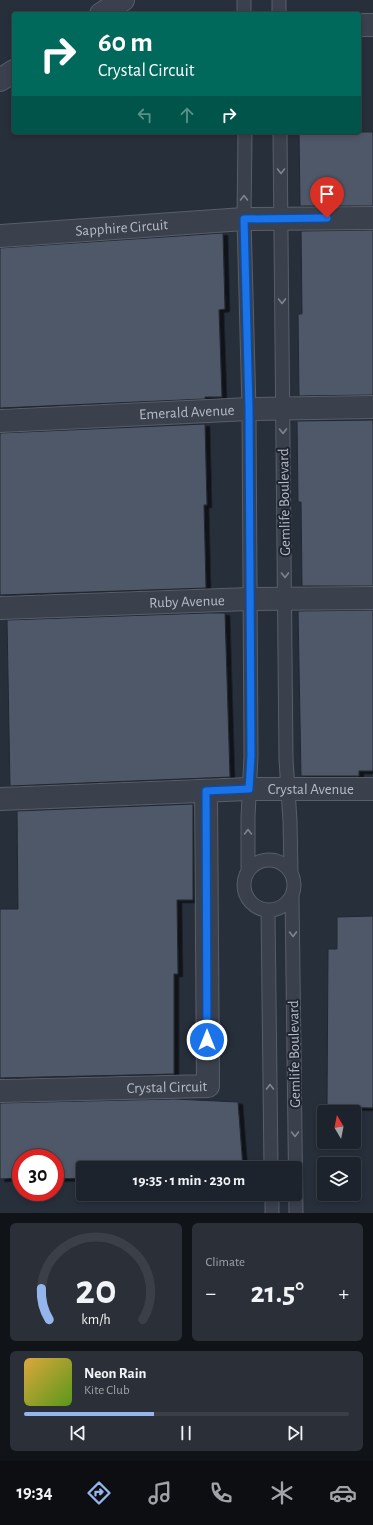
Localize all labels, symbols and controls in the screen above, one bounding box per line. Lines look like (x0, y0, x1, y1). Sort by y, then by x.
icon: right (32, 28, 84, 80)
text: 60 m (98, 29, 153, 57)
text: Crystal Circuit (98, 62, 195, 80)
icon: left (134, 104, 156, 126)
icon: ahead (176, 104, 198, 126)
icon: right (218, 104, 240, 126)
one-way arrow (277, 168, 285, 174)
pin (310, 177, 344, 218)
icon: arrive (316, 183, 338, 205)
one-way arrow (240, 195, 248, 201)
street label: Sapphire Circuit (75, 217, 169, 239)
one-way arrow (278, 298, 286, 304)
street label: Emerald Avenue (139, 403, 235, 422)
one-way arrow (279, 428, 287, 434)
street label: Gemlife Boulevard (276, 448, 293, 556)
one-way arrow (281, 572, 289, 578)
street label: Ruby Avenue (149, 593, 225, 611)
street label: Crystal Avenue (268, 782, 354, 797)
one-way arrow (244, 829, 252, 835)
one-way arrow (289, 931, 297, 937)
street label: Gemlife Boulevard (286, 1000, 303, 1108)
position arrow (186, 1019, 228, 1061)
street label: Crystal Circuit (126, 1079, 208, 1096)
one-way arrow (266, 1084, 274, 1090)
north arrow (317, 1105, 361, 1149)
map controls (317, 1105, 361, 1201)
one-way arrow (291, 1131, 299, 1137)
speed limit sign: 30 (12, 1149, 64, 1201)
button: layers (317, 1157, 361, 1201)
text: 19:35 · 1 min · 230 m (133, 1173, 245, 1188)
text: Climate (206, 1256, 245, 1269)
text: 20 (75, 1270, 116, 1311)
text: 21.5° (250, 1278, 304, 1308)
text: − (206, 1282, 216, 1304)
text: + (338, 1282, 349, 1304)
text: km/h (81, 1313, 110, 1327)
text: Neon Rain (84, 1366, 146, 1381)
text: Kite Club (84, 1384, 130, 1397)
icon: previous (67, 1422, 89, 1444)
icon: pause (175, 1422, 197, 1444)
icon: next (284, 1422, 306, 1444)
icon: directions (85, 1479, 113, 1507)
icon: music (146, 1479, 174, 1507)
icon: phone (207, 1479, 235, 1507)
icon: climate (268, 1479, 296, 1507)
icon: car (329, 1479, 357, 1507)
text: 19:34 (16, 1484, 53, 1502)

